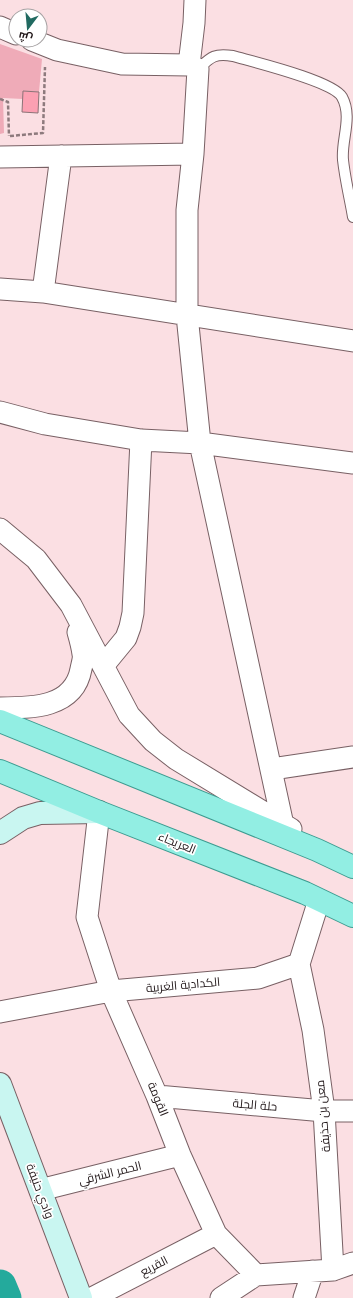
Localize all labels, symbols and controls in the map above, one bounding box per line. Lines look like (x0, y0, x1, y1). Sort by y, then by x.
north arrow (8, 8, 48, 48)
text: ش (17, 29, 34, 46)
street label: العريجاء (156, 828, 198, 857)
street label: الكدادية الغربية (145, 974, 221, 995)
street label: القومة (145, 1079, 172, 1118)
street label: معن بن حذيفة (312, 1079, 333, 1153)
street label: حلة الجلة (232, 1095, 278, 1114)
street label: الحمر الشرقي (77, 1157, 144, 1190)
street label: وادي حنيفة (20, 1161, 58, 1222)
street label: القريع (137, 1252, 171, 1280)

